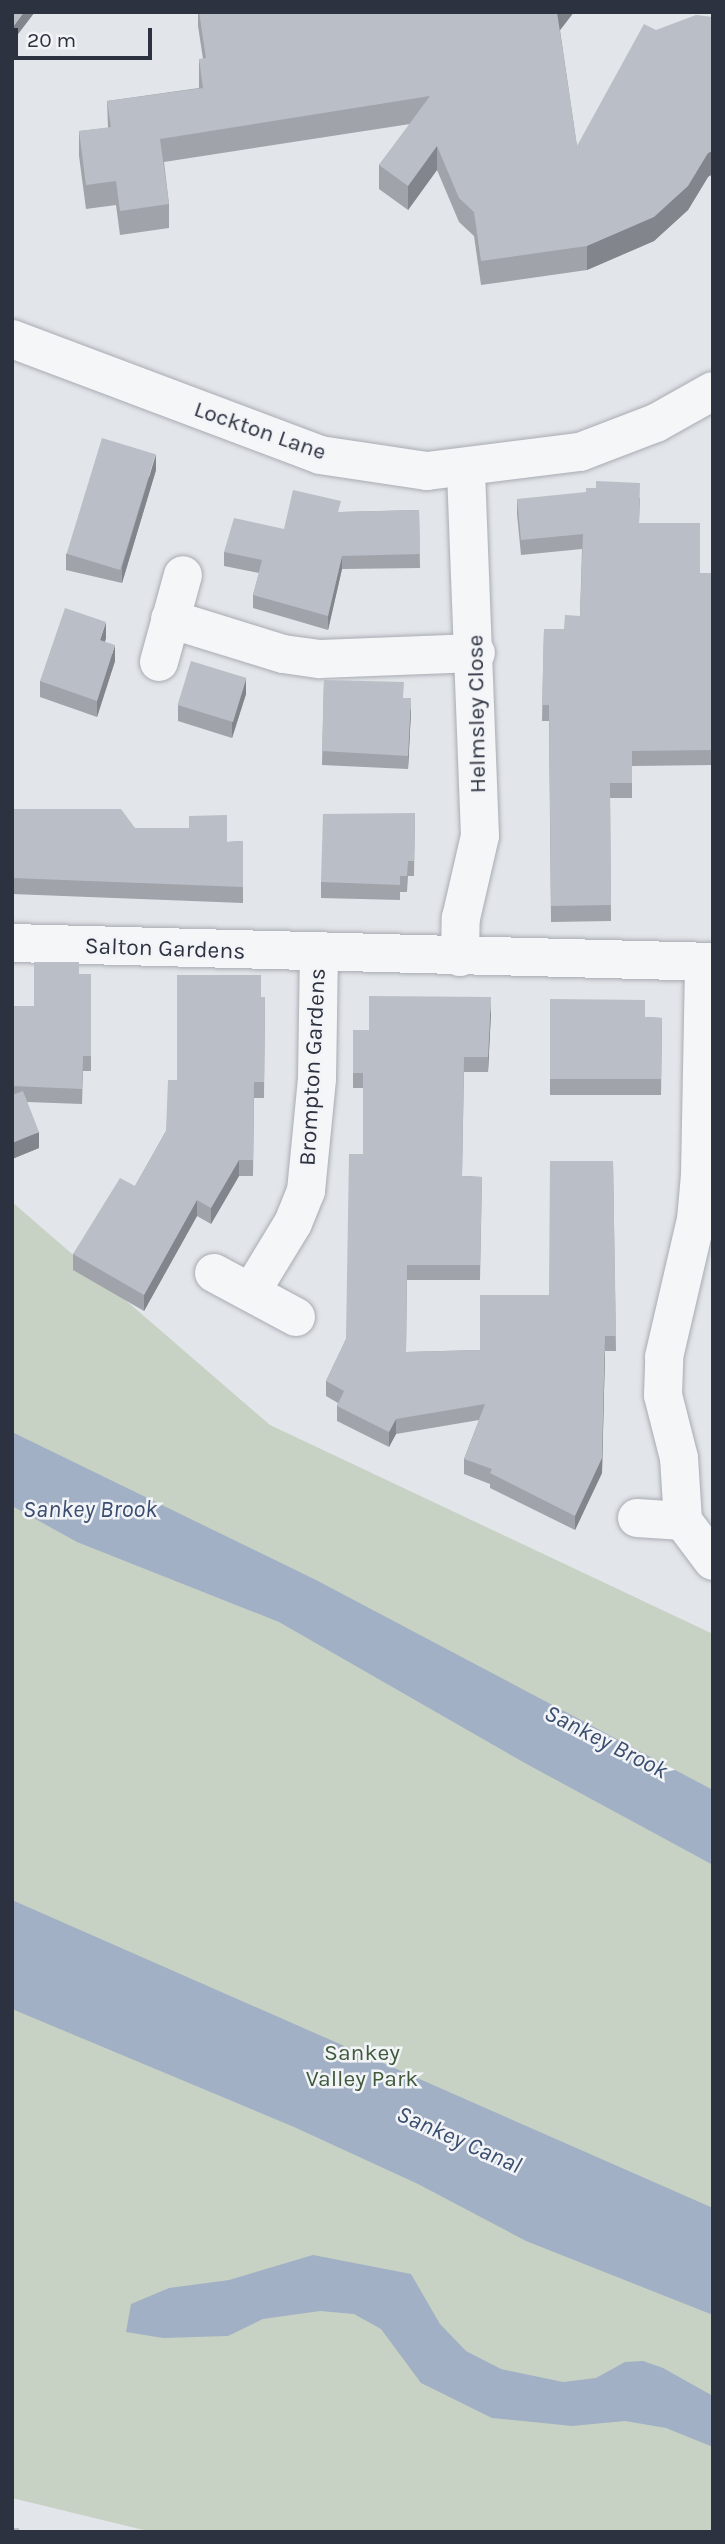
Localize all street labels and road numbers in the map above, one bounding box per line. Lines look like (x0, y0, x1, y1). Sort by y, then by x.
street label: Lockton Lane (190, 396, 330, 466)
street label: Helmsley Close (462, 634, 492, 794)
street label: Salton Gardens (84, 932, 246, 966)
street label: Brompton Gardens (294, 967, 332, 1167)

